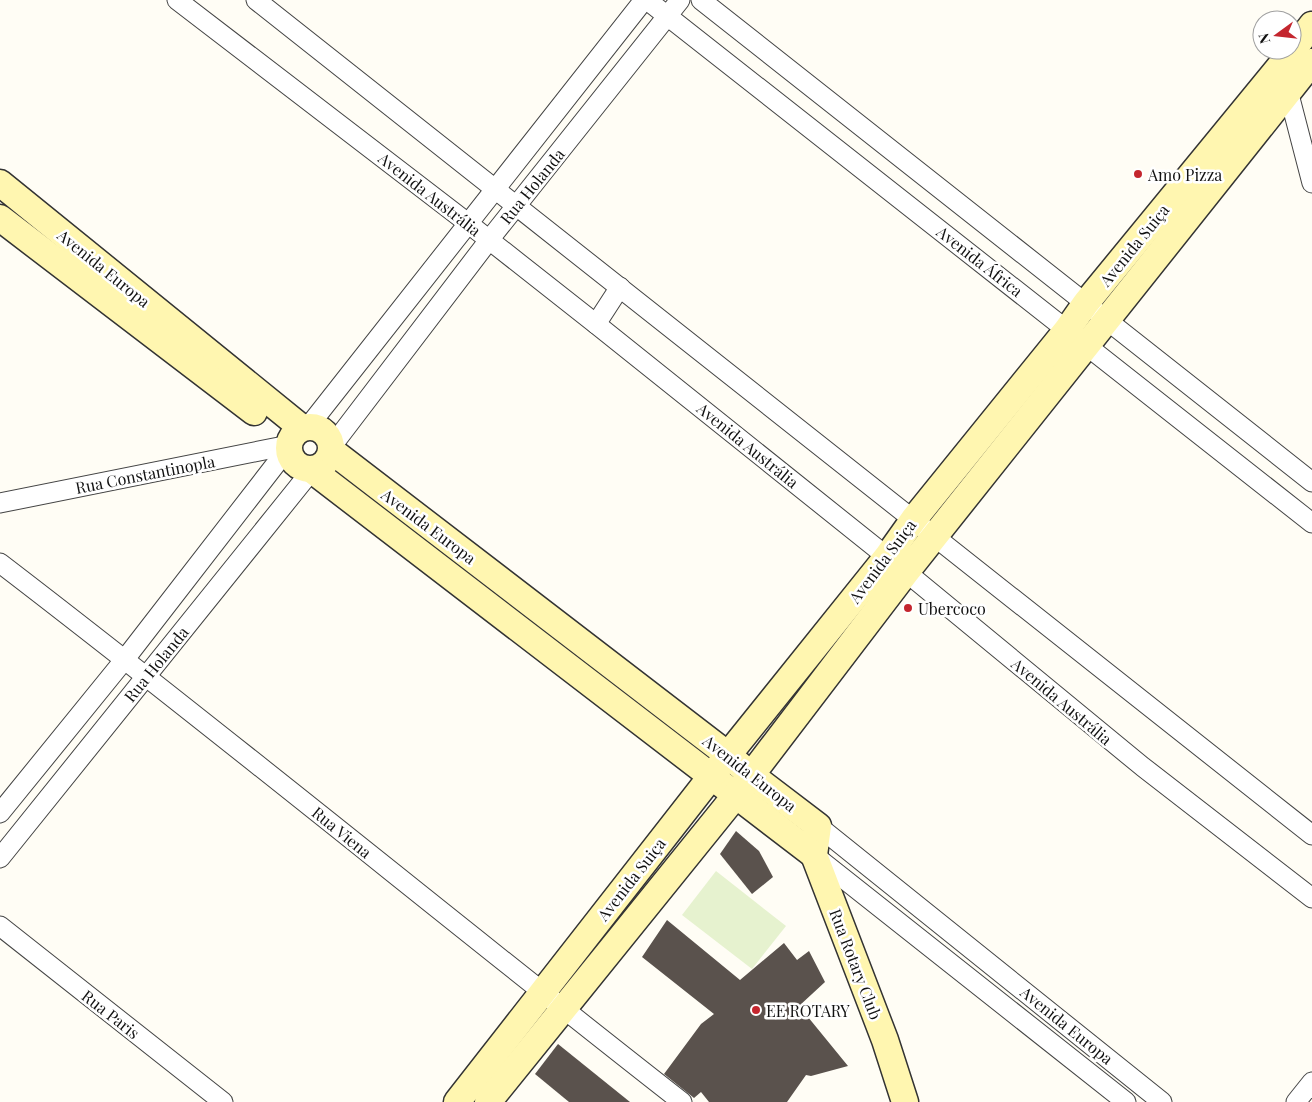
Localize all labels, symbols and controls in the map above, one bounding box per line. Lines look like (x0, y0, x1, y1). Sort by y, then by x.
north arrow (1252, 10, 1302, 60)
text: N (1253, 31, 1274, 46)
street label: Rua Holanda (495, 144, 569, 228)
street label: Avenida Austrália (374, 147, 486, 241)
place label: Amo Pizza (1147, 164, 1222, 185)
marker: Amo Pizza (1132, 168, 1144, 180)
street label: Avenida Suiça (1094, 200, 1173, 291)
street label: Avenida África (932, 220, 1027, 301)
street label: Avenida Europa (53, 224, 155, 312)
street label: Avenida Austrália (692, 397, 803, 492)
street label: Rua Constantinopla (73, 450, 217, 498)
street label: Avenida Europa (377, 483, 480, 568)
street label: Avenida Suiça (843, 515, 920, 608)
place label: Ubercoco (918, 598, 986, 619)
marker: Ubercoco (902, 602, 914, 614)
street label: Rua Holanda (119, 622, 193, 706)
street label: Avenida Austrália (1007, 652, 1117, 749)
street label: Avenida Europa (698, 729, 801, 816)
street label: Rua Viena (308, 802, 376, 862)
street label: Avenida Suiça (591, 833, 670, 925)
street label: Rua Rotary Club (825, 906, 887, 1022)
street label: Avenida Europa (1016, 981, 1118, 1069)
street label: Rua Paris (78, 985, 144, 1043)
place label: EE ROTARY (766, 1000, 850, 1021)
marker: EE ROTARY (750, 1004, 762, 1016)

